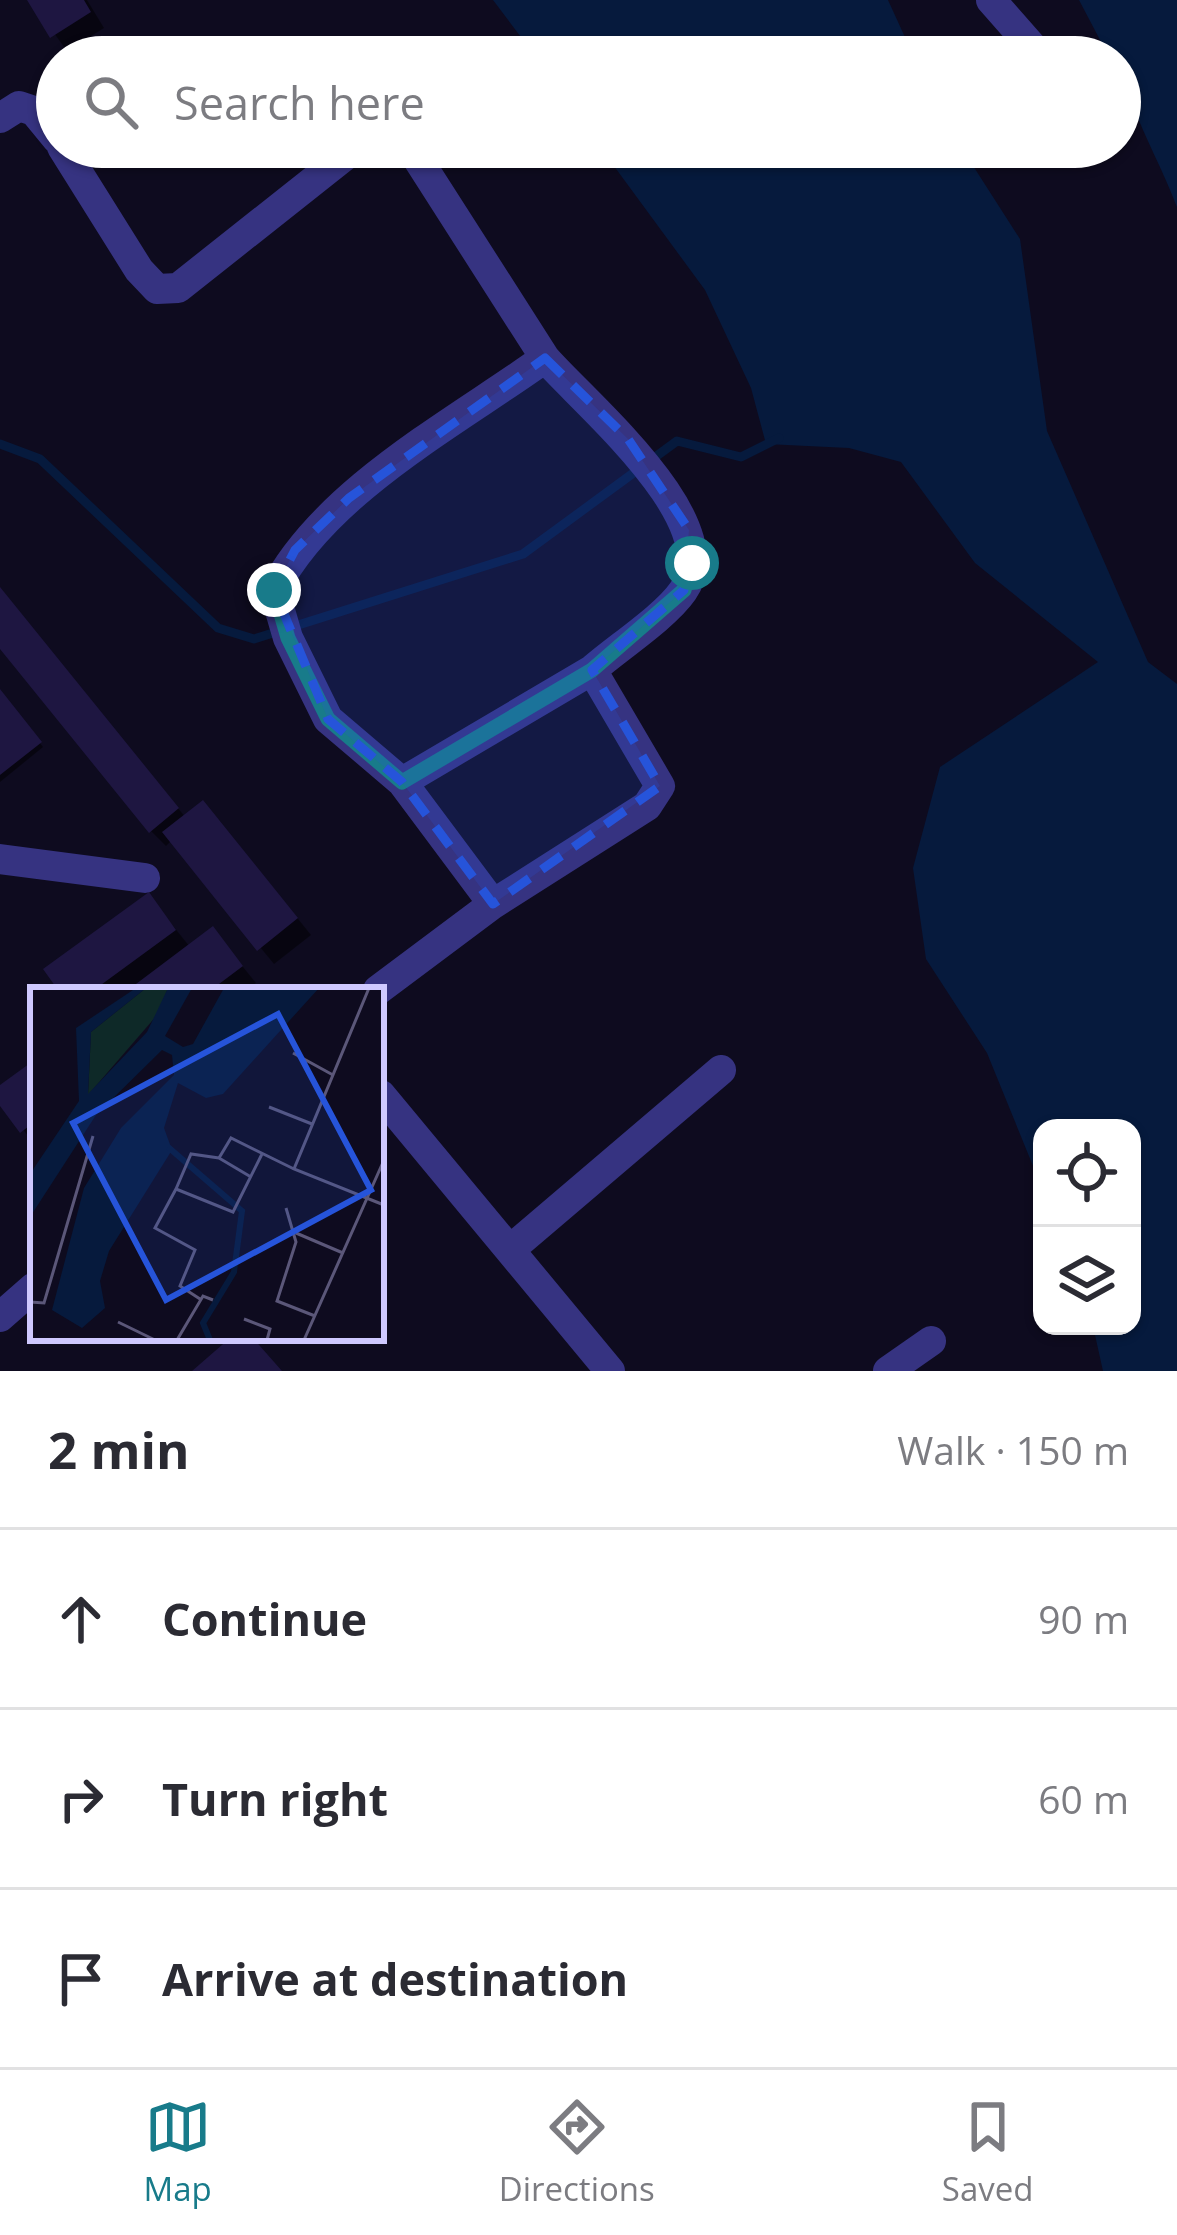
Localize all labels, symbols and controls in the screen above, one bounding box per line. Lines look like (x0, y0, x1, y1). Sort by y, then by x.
search box (36, 36, 1141, 168)
icon: search (78, 69, 144, 135)
text: Search here (174, 72, 425, 133)
route start (665, 536, 719, 590)
route end (247, 563, 301, 617)
inset map (30, 987, 384, 1341)
map controls (1033, 1119, 1141, 1335)
button: locate (1033, 1119, 1141, 1227)
button: layers (1033, 1227, 1141, 1335)
text: 2 min (48, 1414, 190, 1484)
text: Walk · 150 m (897, 1423, 1129, 1476)
icon: ahead (48, 1586, 114, 1652)
text: Continue (162, 1588, 367, 1649)
text: 90 m (1038, 1592, 1129, 1645)
icon: right (48, 1766, 114, 1832)
text: Turn right (162, 1768, 388, 1829)
text: 60 m (1038, 1772, 1129, 1825)
icon: arrive (48, 1946, 114, 2012)
text: Arrive at destination (162, 1948, 628, 2009)
tab: Map (144, 2094, 212, 2211)
tab: Directions (499, 2094, 655, 2211)
tab: Saved (942, 2094, 1033, 2211)

